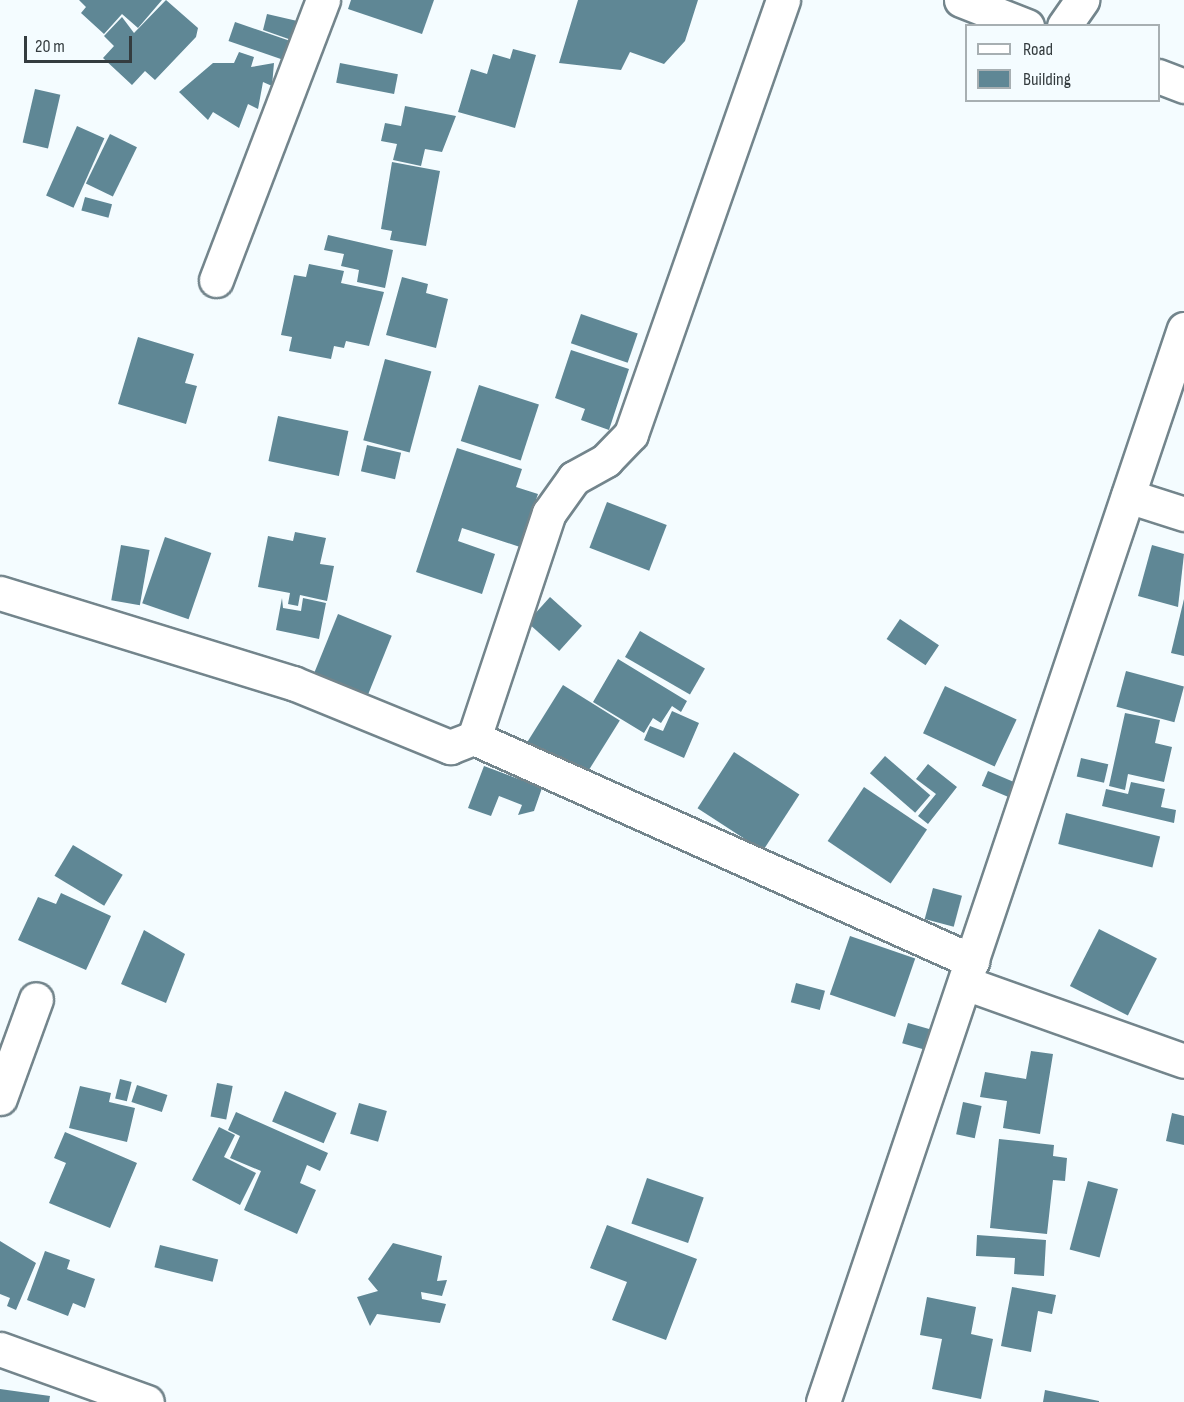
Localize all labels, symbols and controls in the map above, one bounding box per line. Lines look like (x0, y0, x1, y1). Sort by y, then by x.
scale bar (27, 24, 135, 62)
legend (965, 24, 1160, 102)
text: 20 m (35, 36, 65, 57)
text: Road (1023, 39, 1053, 60)
text: Building (1023, 69, 1071, 90)

